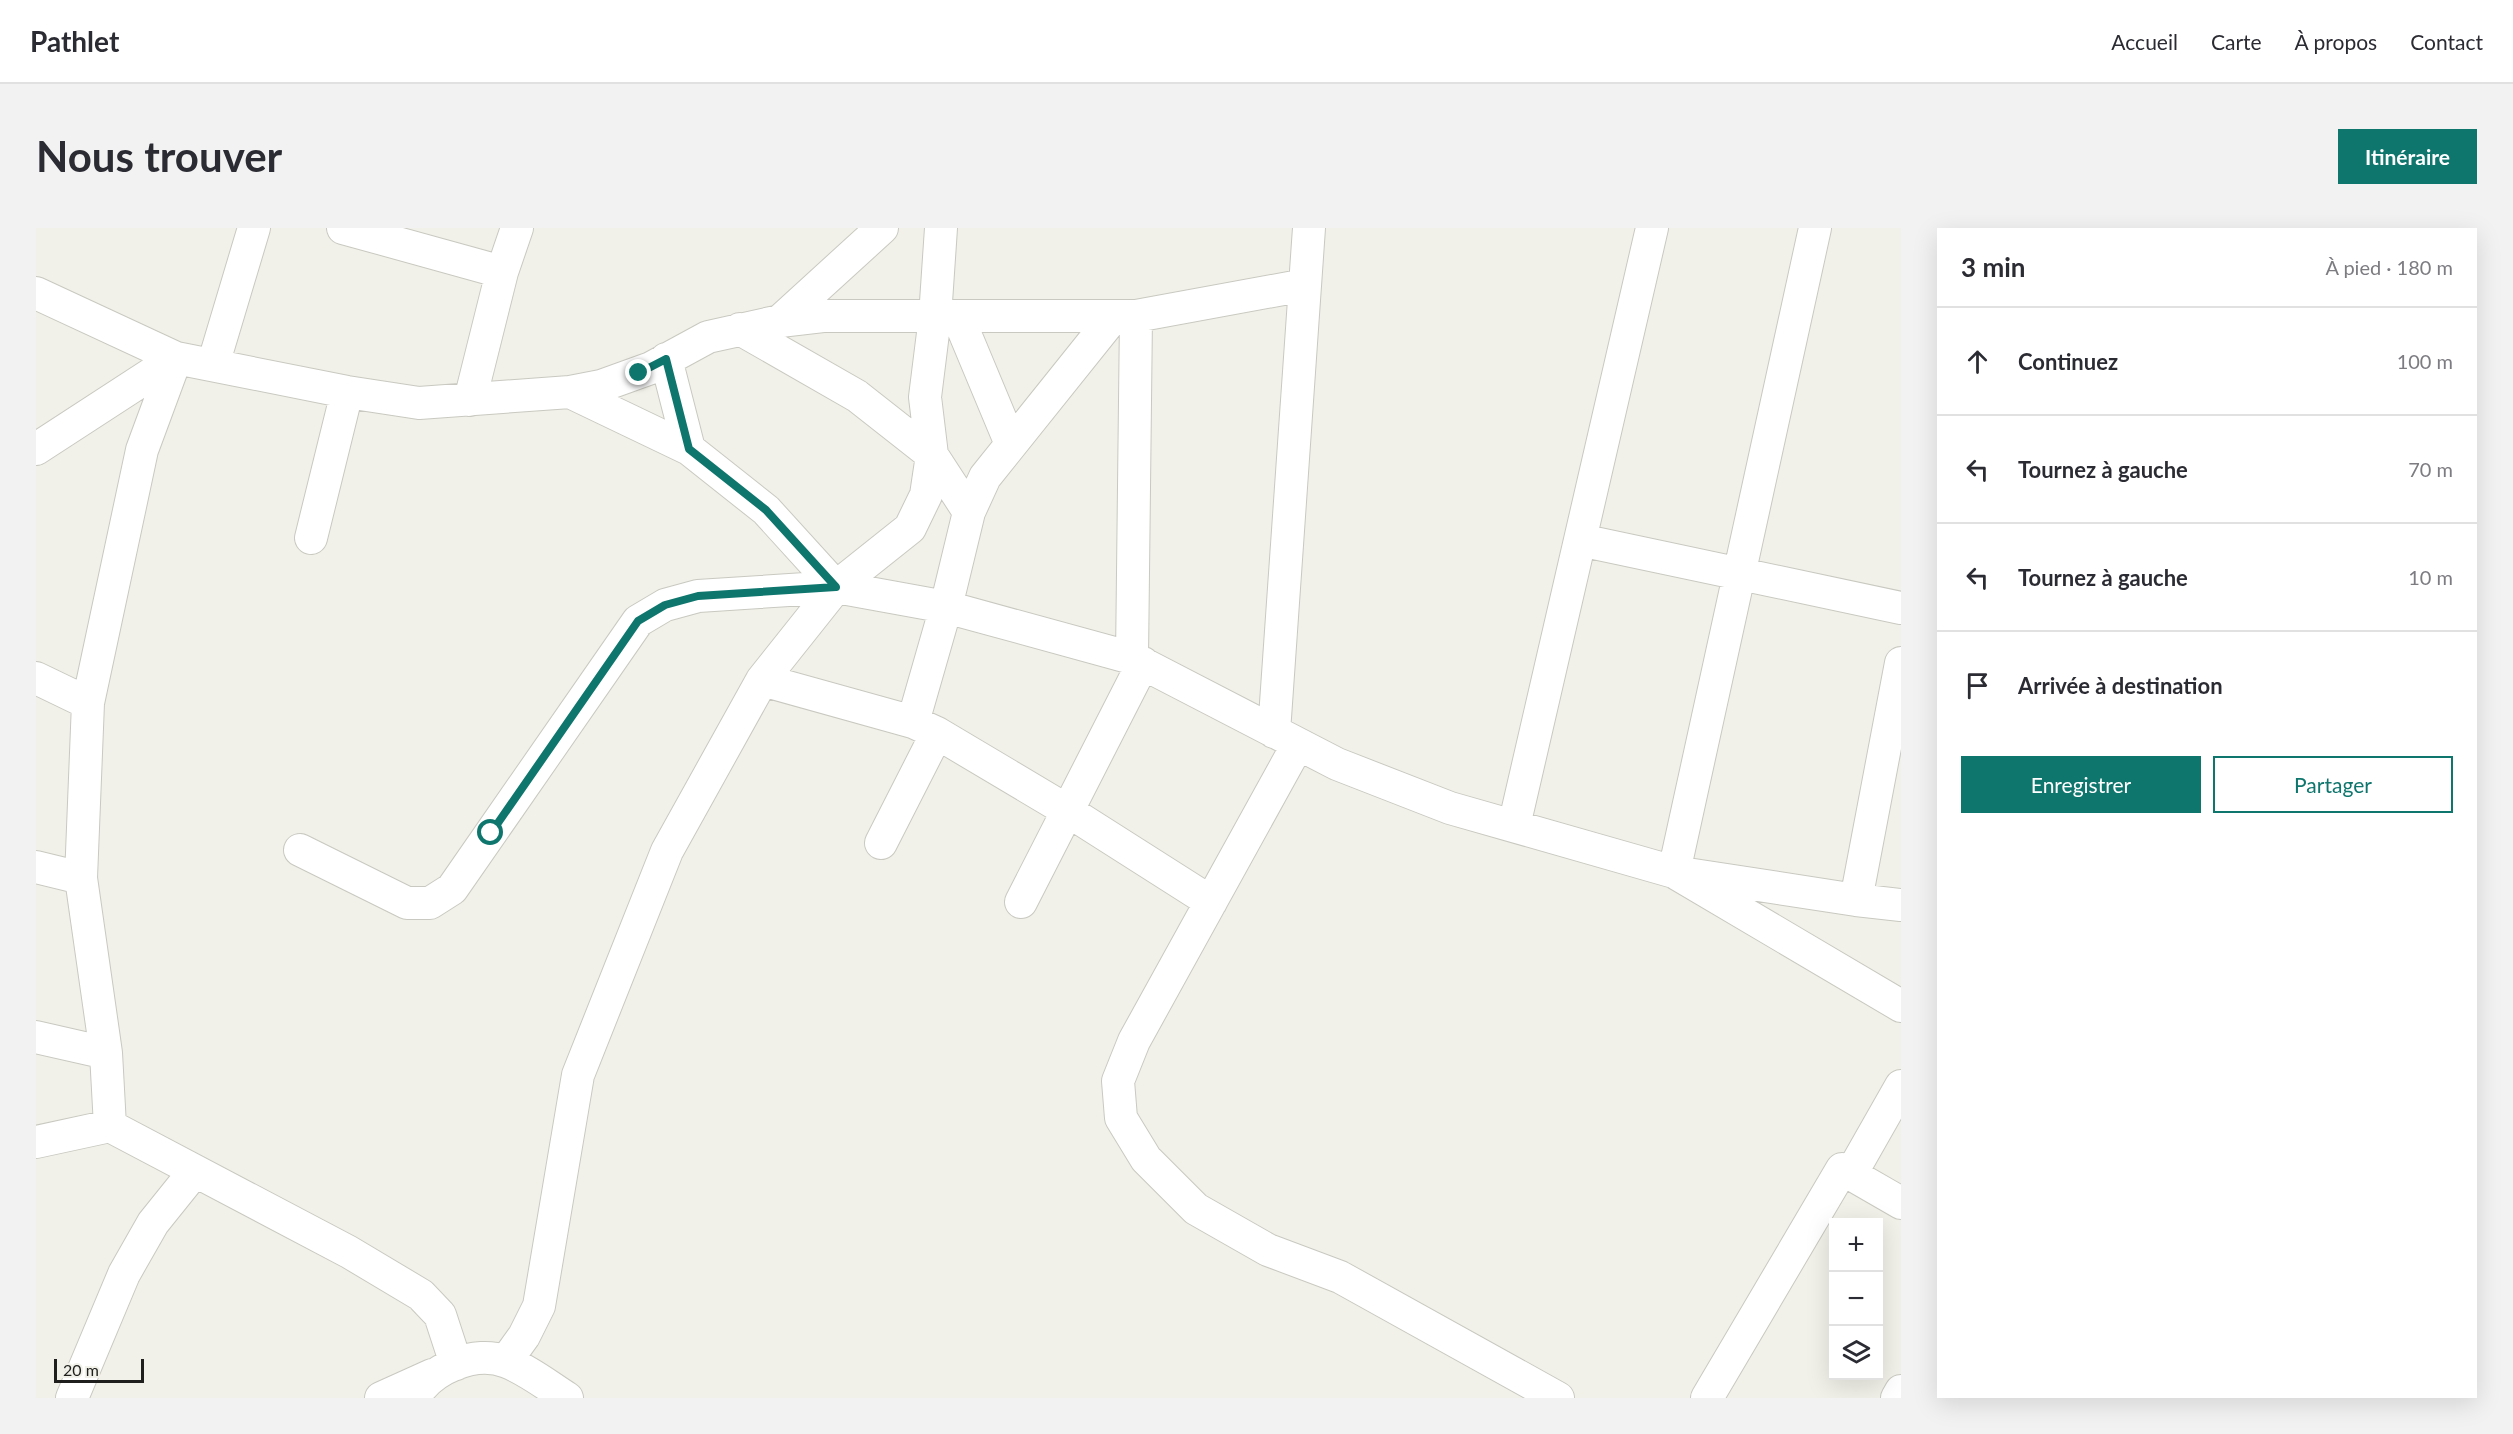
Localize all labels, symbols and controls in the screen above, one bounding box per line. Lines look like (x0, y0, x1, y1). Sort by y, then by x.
text: Pathlet (30, 24, 119, 58)
text: Accueil (2111, 29, 2178, 54)
text: Carte (2211, 29, 2262, 54)
text: À propos (2295, 29, 2377, 54)
text: Contact (2410, 29, 2483, 54)
button: Itinéraire (2338, 129, 2477, 184)
text: Nous trouver (36, 131, 282, 181)
text: 3 min (1961, 251, 2025, 283)
text: À pied · 180 m (2325, 255, 2453, 279)
icon: ahead (1961, 345, 1994, 378)
text: Continuez (2018, 348, 2118, 375)
text: 100 m (2397, 349, 2453, 373)
route end (625, 359, 651, 385)
icon: left (1961, 453, 1994, 486)
text: Tournez à gauche (2018, 456, 2188, 483)
text: 70 m (2408, 457, 2453, 481)
icon: left (1961, 561, 1994, 594)
text: Tournez à gauche (2018, 564, 2188, 591)
text: 10 m (2408, 565, 2453, 589)
icon: arrive (1961, 669, 1994, 702)
text: Arrivée à destination (2018, 672, 2223, 699)
button: Enregistrer (1961, 756, 2201, 813)
button: Partager (2213, 756, 2453, 813)
route start (477, 819, 503, 845)
map controls (1829, 1218, 1883, 1380)
button: + (1829, 1218, 1883, 1272)
button: − (1829, 1272, 1883, 1326)
button: layers (1829, 1326, 1883, 1380)
scale bar (54, 1356, 144, 1384)
text: 20 m (63, 1360, 99, 1379)

